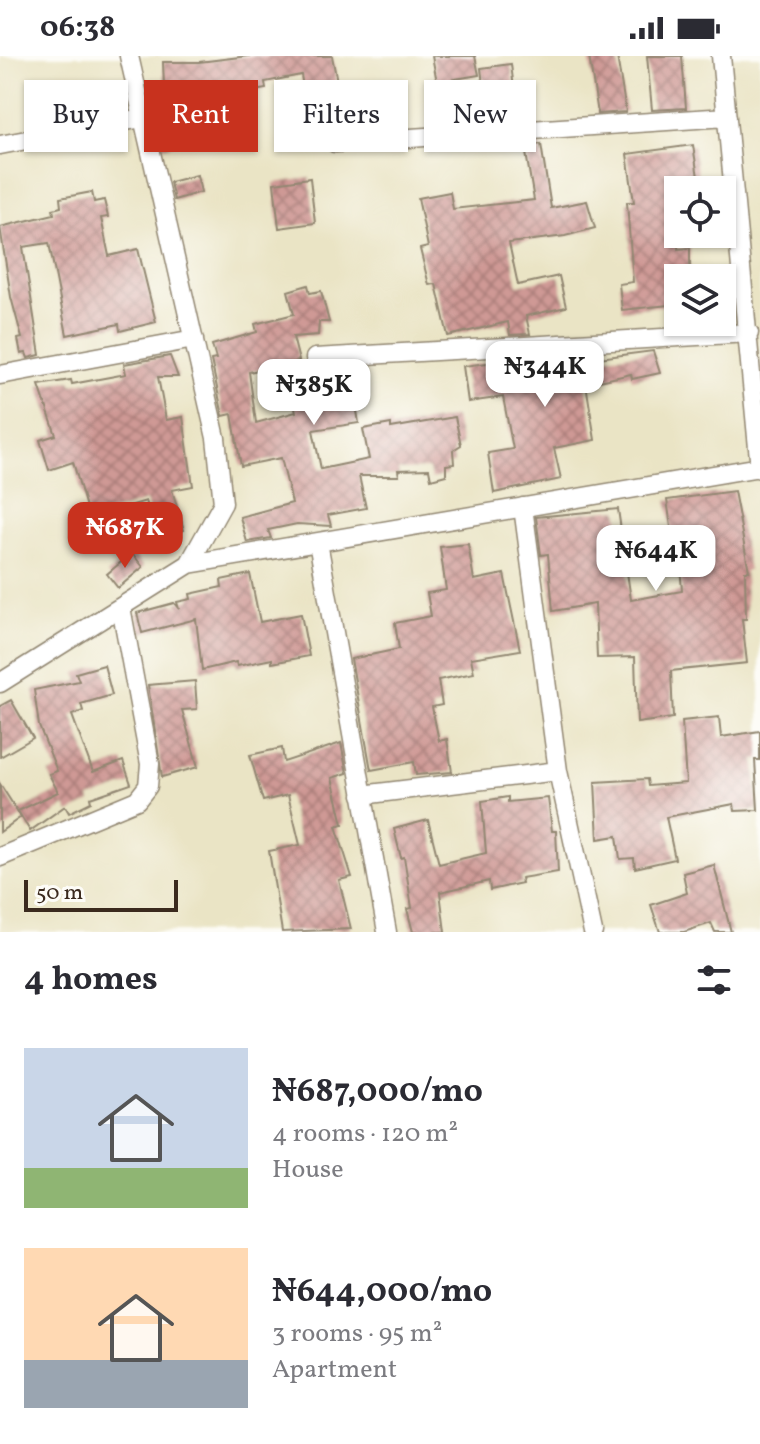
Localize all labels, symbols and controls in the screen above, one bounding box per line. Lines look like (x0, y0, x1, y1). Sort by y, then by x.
text: 06:38 (40, 7, 115, 49)
chip: Buy (24, 80, 128, 152)
chip: Rent (144, 80, 258, 152)
chip: Filters (274, 80, 408, 152)
chip: New (424, 80, 536, 152)
map controls (664, 176, 736, 336)
button: locate (664, 176, 736, 248)
button: layers (664, 264, 736, 336)
pin: ₦344K (489, 341, 601, 409)
text: ₦344K (504, 349, 586, 385)
pin: ₦385K (258, 359, 370, 427)
text: ₦385K (275, 367, 353, 403)
pin: ₦687K (69, 502, 181, 570)
text: ₦687K (86, 510, 164, 546)
pin: ₦644K (600, 525, 712, 593)
text: ₦644K (614, 533, 698, 569)
scale bar (24, 876, 178, 912)
text: 50 m (36, 878, 83, 909)
text: 4 homes (24, 957, 158, 1004)
icon: filters (692, 958, 736, 1002)
text: ₦687,000/mo (272, 1069, 483, 1116)
icon: home (88, 1080, 184, 1176)
text: 4 rooms · 120 m² (272, 1116, 458, 1152)
text: House (272, 1152, 344, 1188)
text: ₦644,000/mo (272, 1269, 492, 1316)
icon: home (88, 1280, 184, 1376)
text: 3 rooms · 95 m² (272, 1316, 442, 1352)
text: Apartment (272, 1352, 397, 1388)

